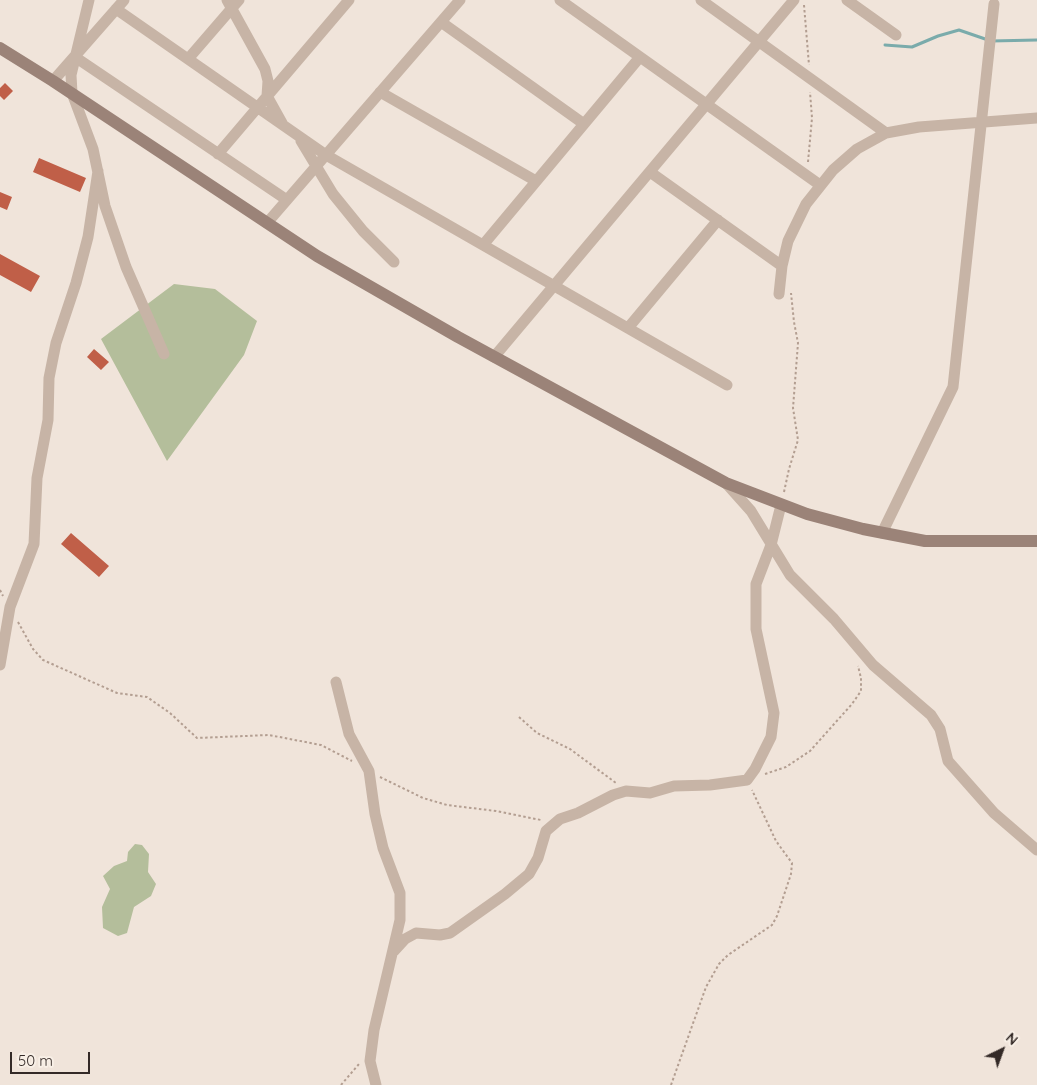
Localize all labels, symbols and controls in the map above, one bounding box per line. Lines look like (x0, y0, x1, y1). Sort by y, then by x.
north arrow (977, 1025, 1027, 1075)
text: N (1002, 1029, 1022, 1049)
scale bar (12, 1042, 92, 1074)
text: 50 m (18, 1051, 53, 1070)

